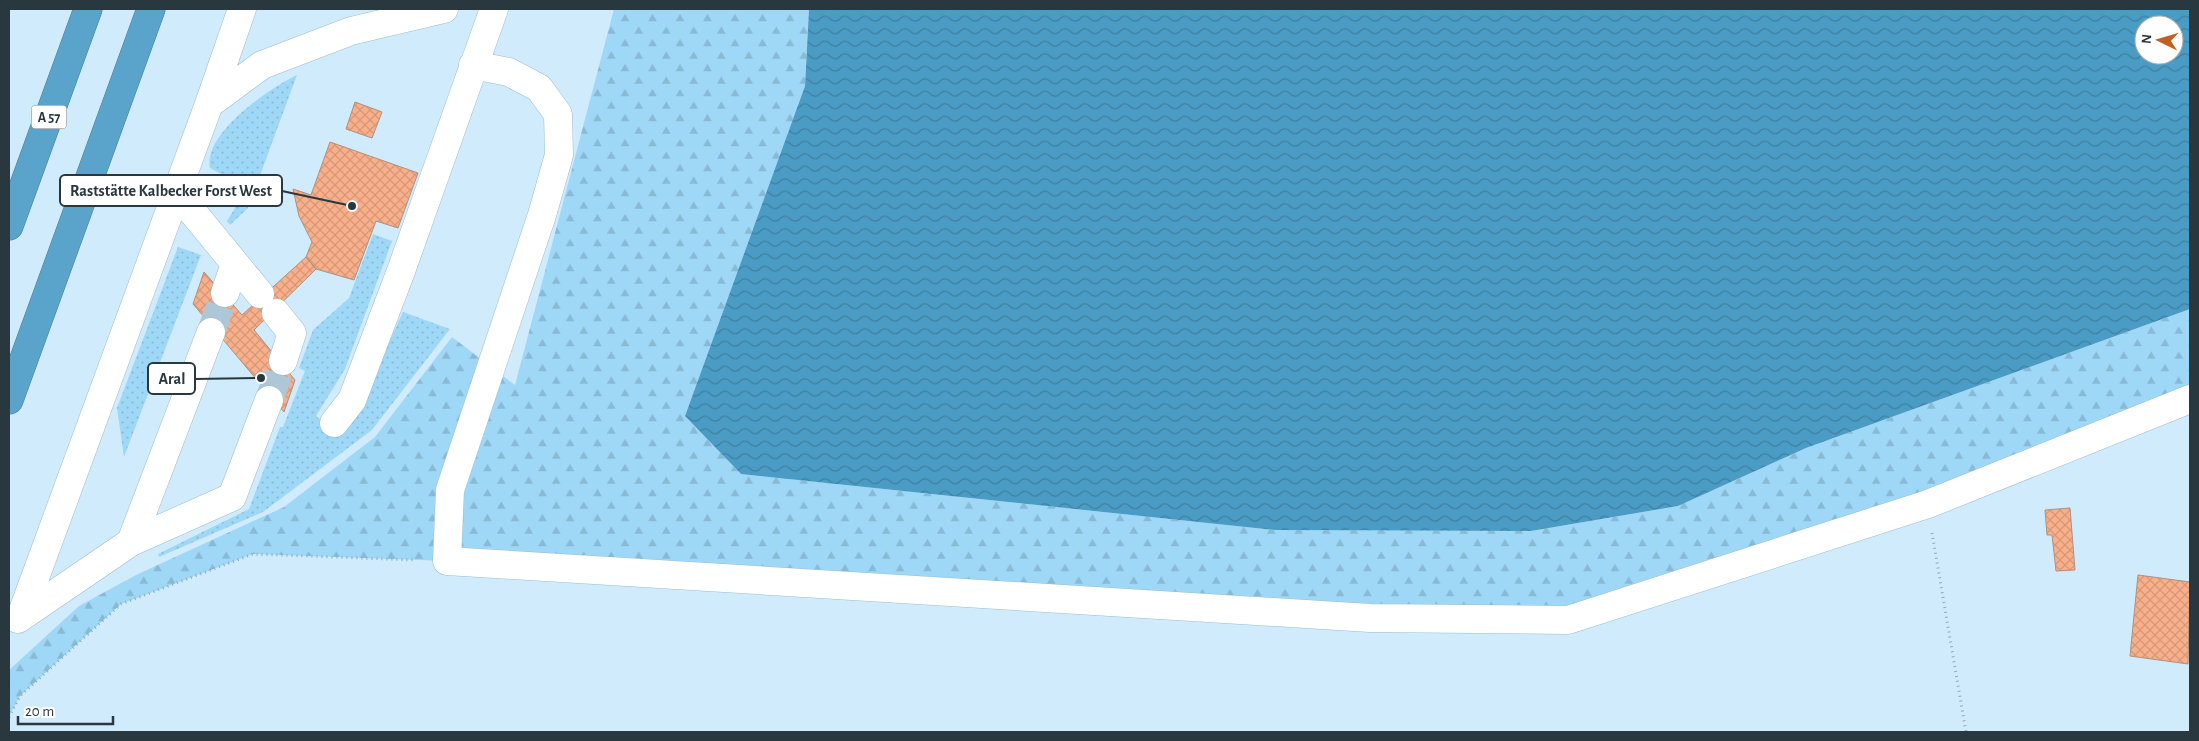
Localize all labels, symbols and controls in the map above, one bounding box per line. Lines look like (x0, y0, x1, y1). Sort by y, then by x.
north arrow (2134, 15, 2184, 65)
text: N (2140, 33, 2154, 44)
road number: A 57 (32, 105, 66, 128)
callout: Raststätte Kalbecker Forst West (60, 175, 282, 206)
text: Raststätte Kalbecker Forst West (70, 183, 272, 199)
callout: Aral (148, 363, 195, 394)
text: Aral (159, 371, 185, 387)
scale bar (18, 694, 112, 726)
text: 20 m (25, 704, 54, 719)

